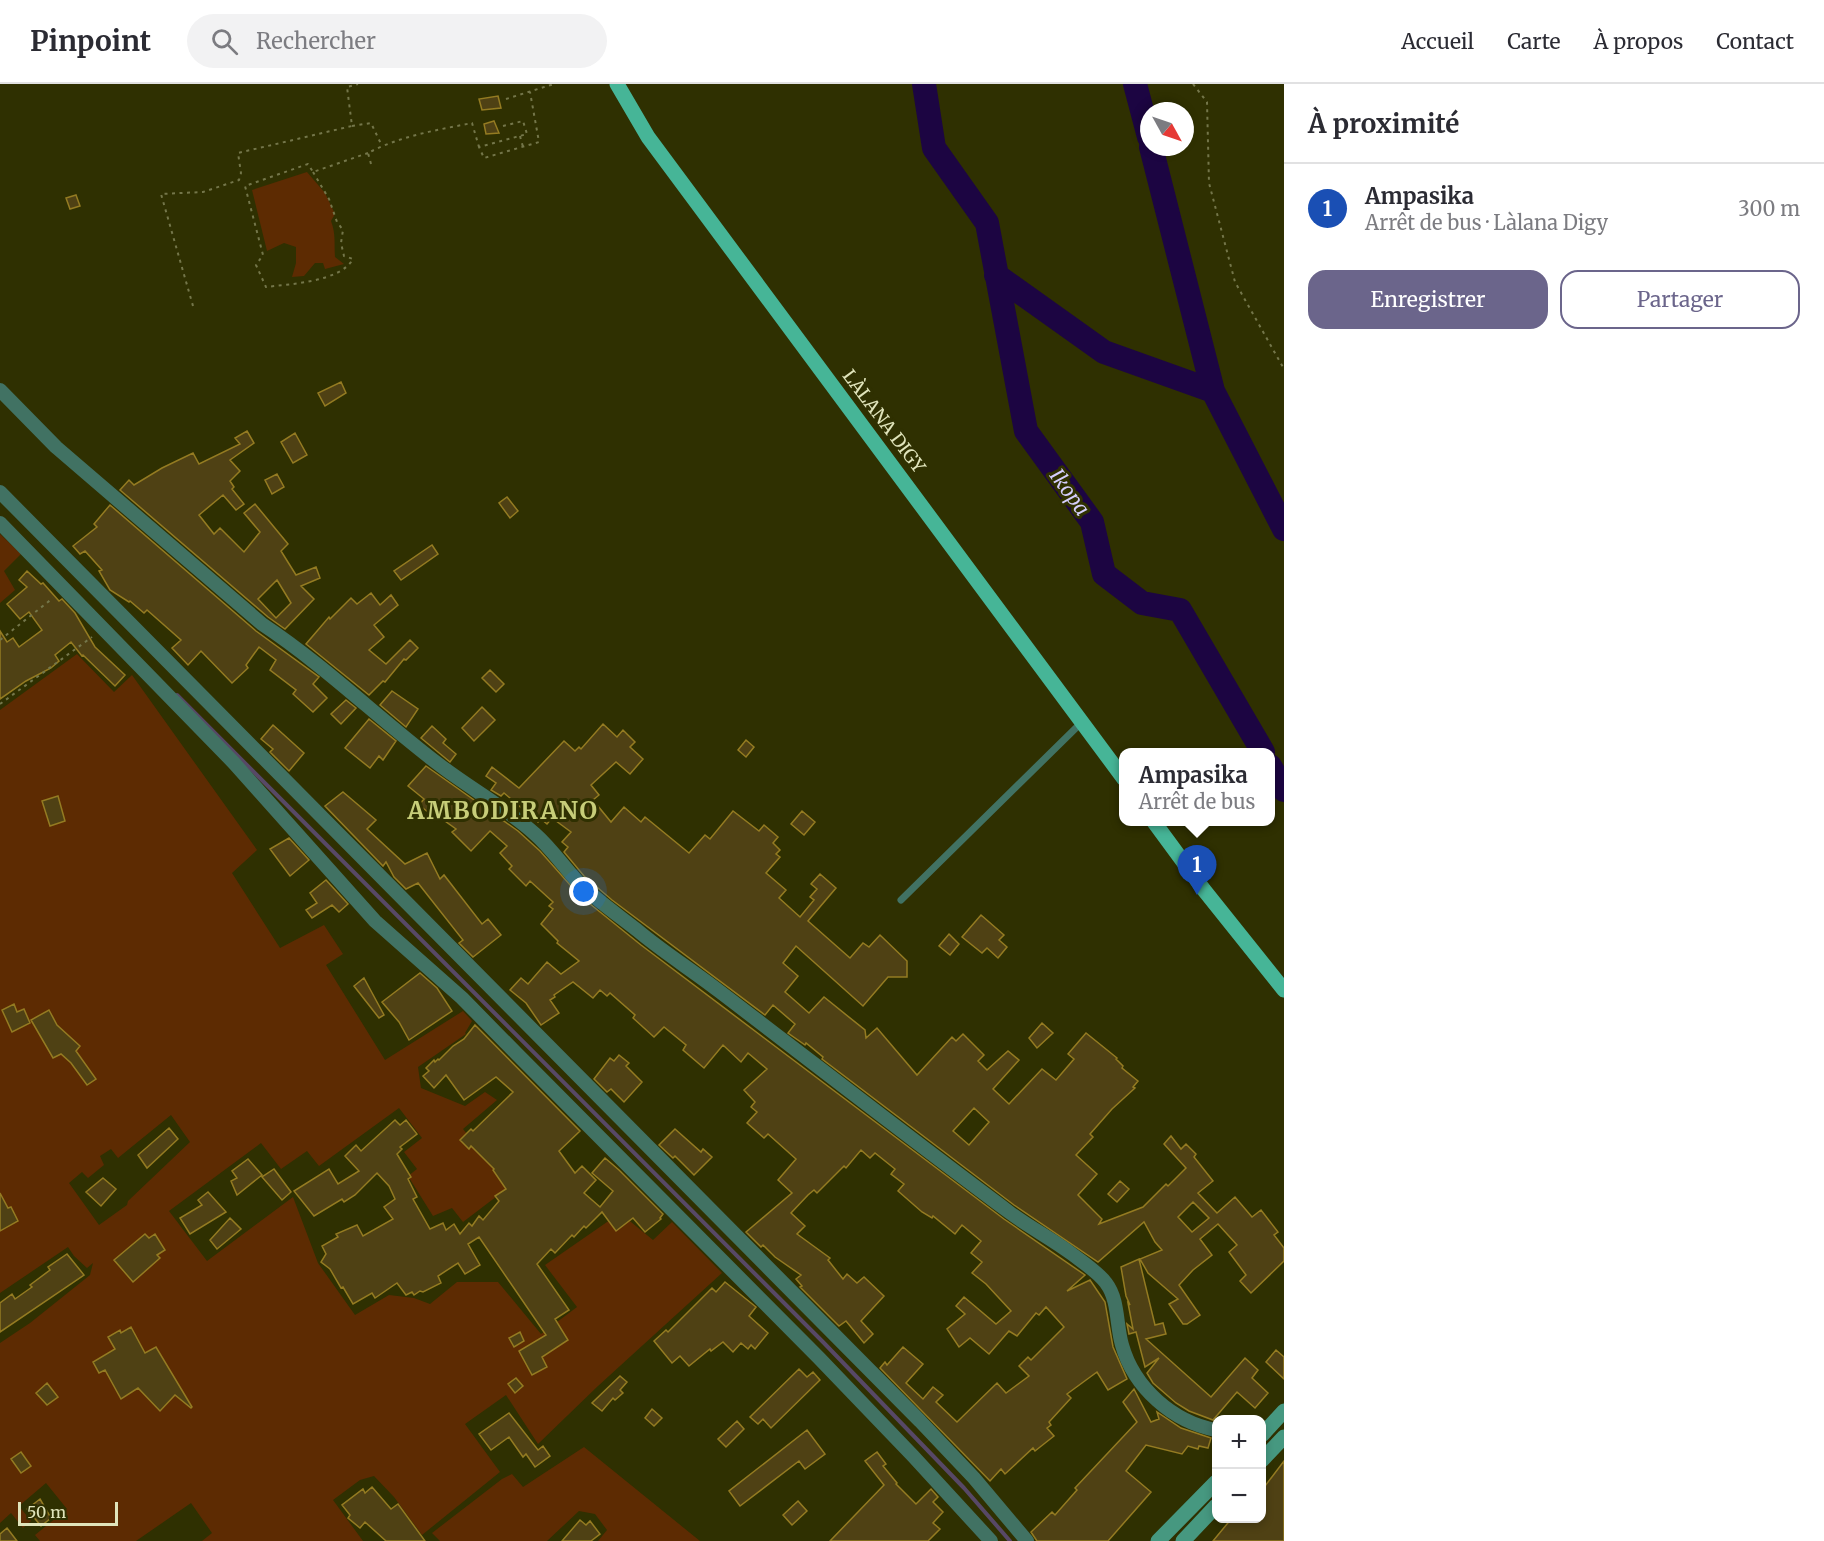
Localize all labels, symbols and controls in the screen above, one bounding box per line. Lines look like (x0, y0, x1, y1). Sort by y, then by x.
search box (187, 14, 607, 68)
text: Pinpoint (30, 23, 151, 59)
icon: search (208, 25, 241, 58)
text: Rechercher (256, 27, 376, 55)
text: Accueil (1401, 28, 1474, 55)
text: Carte (1507, 28, 1561, 55)
text: À propos (1594, 28, 1683, 55)
text: Contact (1716, 28, 1794, 55)
north arrow (1140, 102, 1194, 156)
text: À proximité (1308, 107, 1459, 140)
text: Ampasika (1365, 182, 1474, 210)
text: 1 (1323, 196, 1332, 221)
text: 300 m (1738, 196, 1800, 221)
text: Arrêt de bus · Làlana Digy (1365, 210, 1608, 235)
button: Enregistrer (1308, 270, 1548, 329)
button: Partager (1560, 270, 1800, 329)
street label: LÀLANA DIGY (838, 365, 931, 477)
water label: Ikopa (1045, 464, 1095, 520)
popup (1119, 748, 1275, 826)
text: Ampasika (1139, 761, 1248, 789)
text: Arrêt de bus (1139, 789, 1255, 814)
district label: AMBODIRANO (406, 795, 599, 826)
pin: 1 (1178, 846, 1216, 895)
your location (569, 877, 598, 906)
map controls (1212, 1415, 1266, 1523)
button: + (1212, 1415, 1266, 1469)
button: − (1212, 1469, 1266, 1523)
scale bar (18, 1499, 118, 1526)
text: 50 m (27, 1502, 66, 1522)

